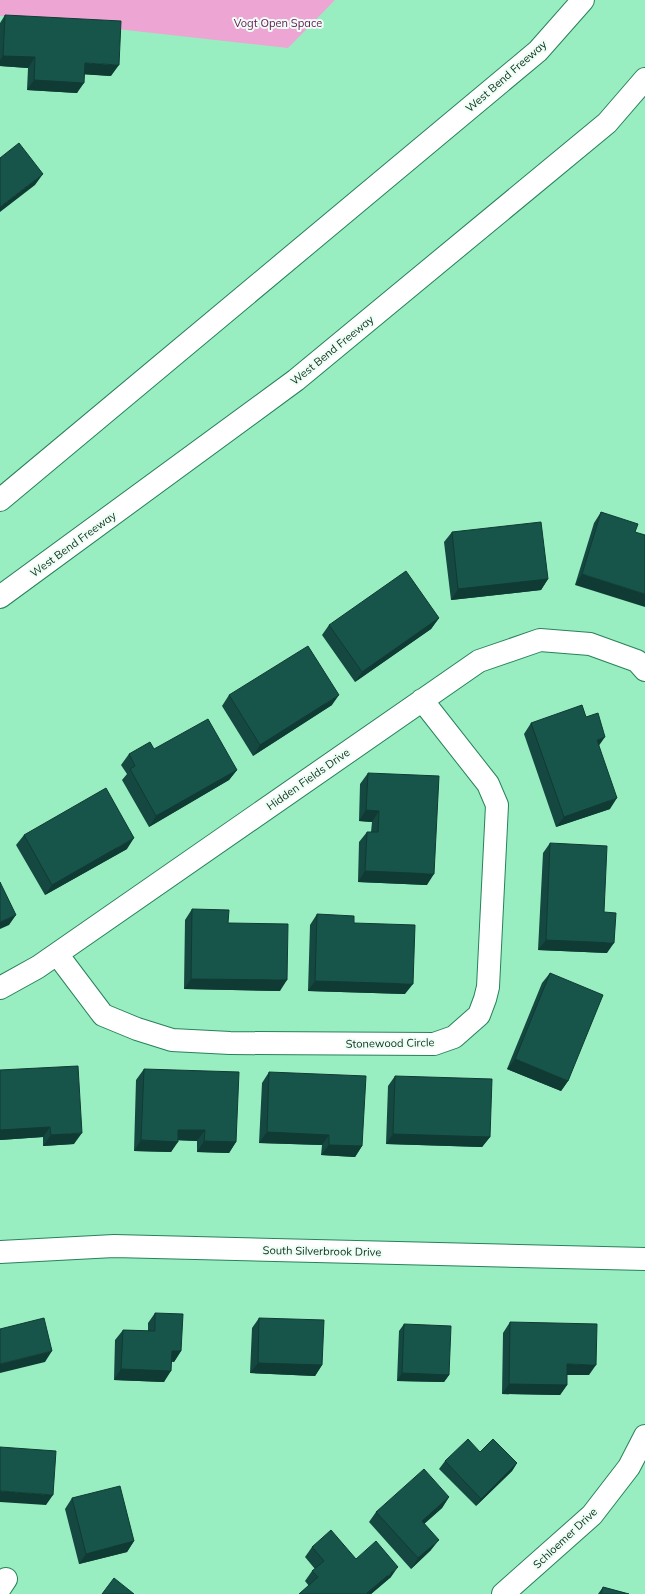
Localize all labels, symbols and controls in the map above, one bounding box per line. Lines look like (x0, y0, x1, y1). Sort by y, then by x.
park label: Vogt Open Space (234, 16, 322, 30)
street label: West Bend Freeway (463, 37, 549, 115)
street label: West Bend Freeway (288, 312, 376, 388)
street label: West Bend Freeway (27, 508, 119, 580)
street label: Hidden Fields Drive (264, 745, 352, 813)
street label: Stonewood Circle (345, 1035, 435, 1051)
street label: South Silverbrook Drive (263, 1243, 381, 1259)
street label: Schloemer Drive (530, 1505, 600, 1571)

